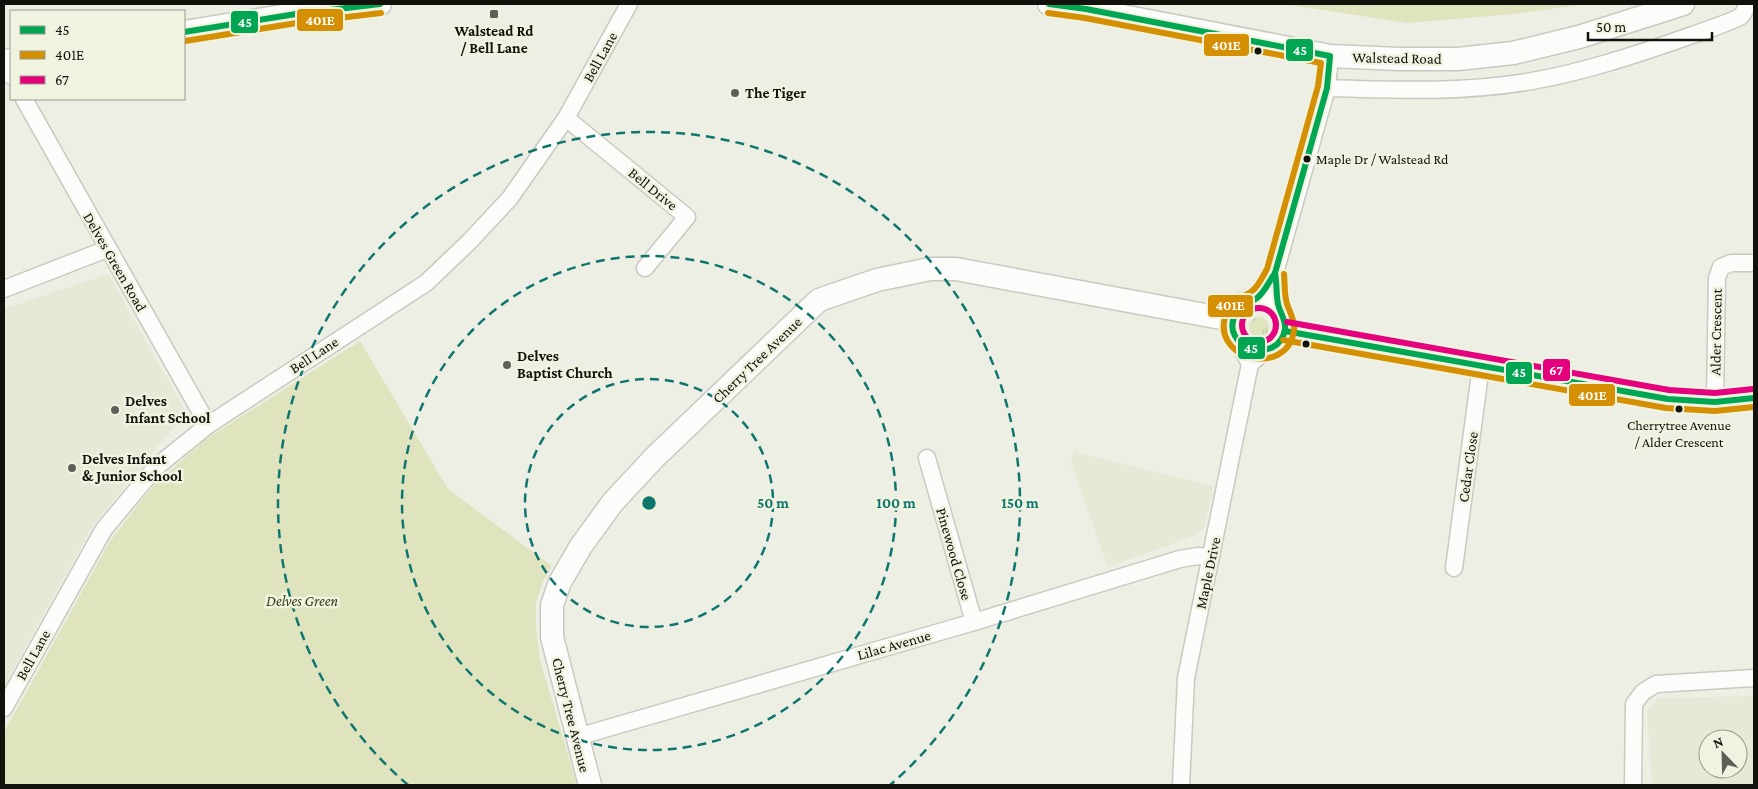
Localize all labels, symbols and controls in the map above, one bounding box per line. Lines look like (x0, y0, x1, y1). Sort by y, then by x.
line badge: 401E (296, 8, 344, 32)
marker: Walstead Rd / Bell Lane (488, 8, 500, 20)
legend (10, 10, 185, 100)
line badge: 45 (230, 10, 259, 34)
scale bar (1588, 10, 1712, 42)
text: 401E (305, 12, 335, 28)
text: 45 (238, 14, 252, 30)
text: 50 m (1596, 19, 1626, 35)
text: 45 (55, 22, 70, 38)
place label: Walstead Rd / Bell Lane (453, 23, 534, 56)
street label: Bell Lane (580, 29, 620, 85)
line badge: 401E (1203, 33, 1250, 57)
text: 401E (1211, 37, 1241, 53)
line badge: 45 (1285, 38, 1314, 62)
text: 45 (1293, 42, 1307, 58)
unlabelled marker (1253, 46, 1263, 56)
text: 401E (55, 47, 84, 63)
street label: Walstead Road (1352, 49, 1442, 67)
text: 67 (55, 72, 69, 88)
place label: The Tiger (745, 85, 806, 101)
marker: The Tiger (729, 87, 741, 99)
place label: Maple Dr / Walstead Rd (1316, 151, 1449, 167)
marker: Maple Dr / Walstead Rd (1302, 154, 1312, 164)
street label: Bell Drive (625, 164, 681, 214)
street label: Delves Green Road (80, 210, 150, 314)
street label: Alder Crescent (1707, 287, 1725, 376)
line badge: 401E (1207, 294, 1254, 318)
text: 401E (1215, 297, 1245, 313)
street label: Cherry Tree Avenue (709, 313, 806, 407)
street label: Bell Lane (287, 333, 342, 377)
line badge: 45 (1237, 336, 1266, 360)
unlabelled marker (1301, 339, 1311, 349)
text: 45 (1244, 340, 1258, 356)
place label: Delves Baptist Church (517, 348, 613, 381)
line badge: 67 (1542, 358, 1571, 382)
marker: Delves Baptist Church (501, 359, 513, 371)
line badge: 45 (1505, 361, 1533, 385)
text: 67 (1549, 362, 1563, 378)
text: 45 (1512, 364, 1526, 380)
line badge: 401E (1568, 383, 1616, 407)
text: 401E (1577, 387, 1607, 403)
place label: Delves Infant School (125, 393, 211, 426)
marker: Delves Infant School (109, 404, 121, 416)
marker: Cherrytree Avenue / Alder Crescent (1674, 404, 1684, 414)
place label: Cherrytree Avenue / Alder Crescent (1627, 417, 1731, 450)
street label: Cedar Close (1455, 430, 1481, 503)
place label: Delves Infant & Junior School (82, 451, 183, 484)
marker: Delves Infant & Junior School (66, 462, 78, 474)
centre of rings (640, 494, 658, 512)
text: 50 m (757, 495, 789, 511)
text: 100 m (876, 495, 916, 511)
text: 150 m (1001, 495, 1039, 511)
street label: Pinewood Close (933, 506, 975, 602)
street label: Maple Drive (1193, 535, 1224, 611)
park label: Delves Green (266, 593, 338, 609)
street label: Bell Lane (13, 627, 53, 683)
street label: Lilac Avenue (855, 627, 933, 663)
street label: Cherry Tree Avenue (548, 656, 593, 774)
north arrow (1698, 729, 1748, 779)
text: N (1710, 733, 1726, 751)

